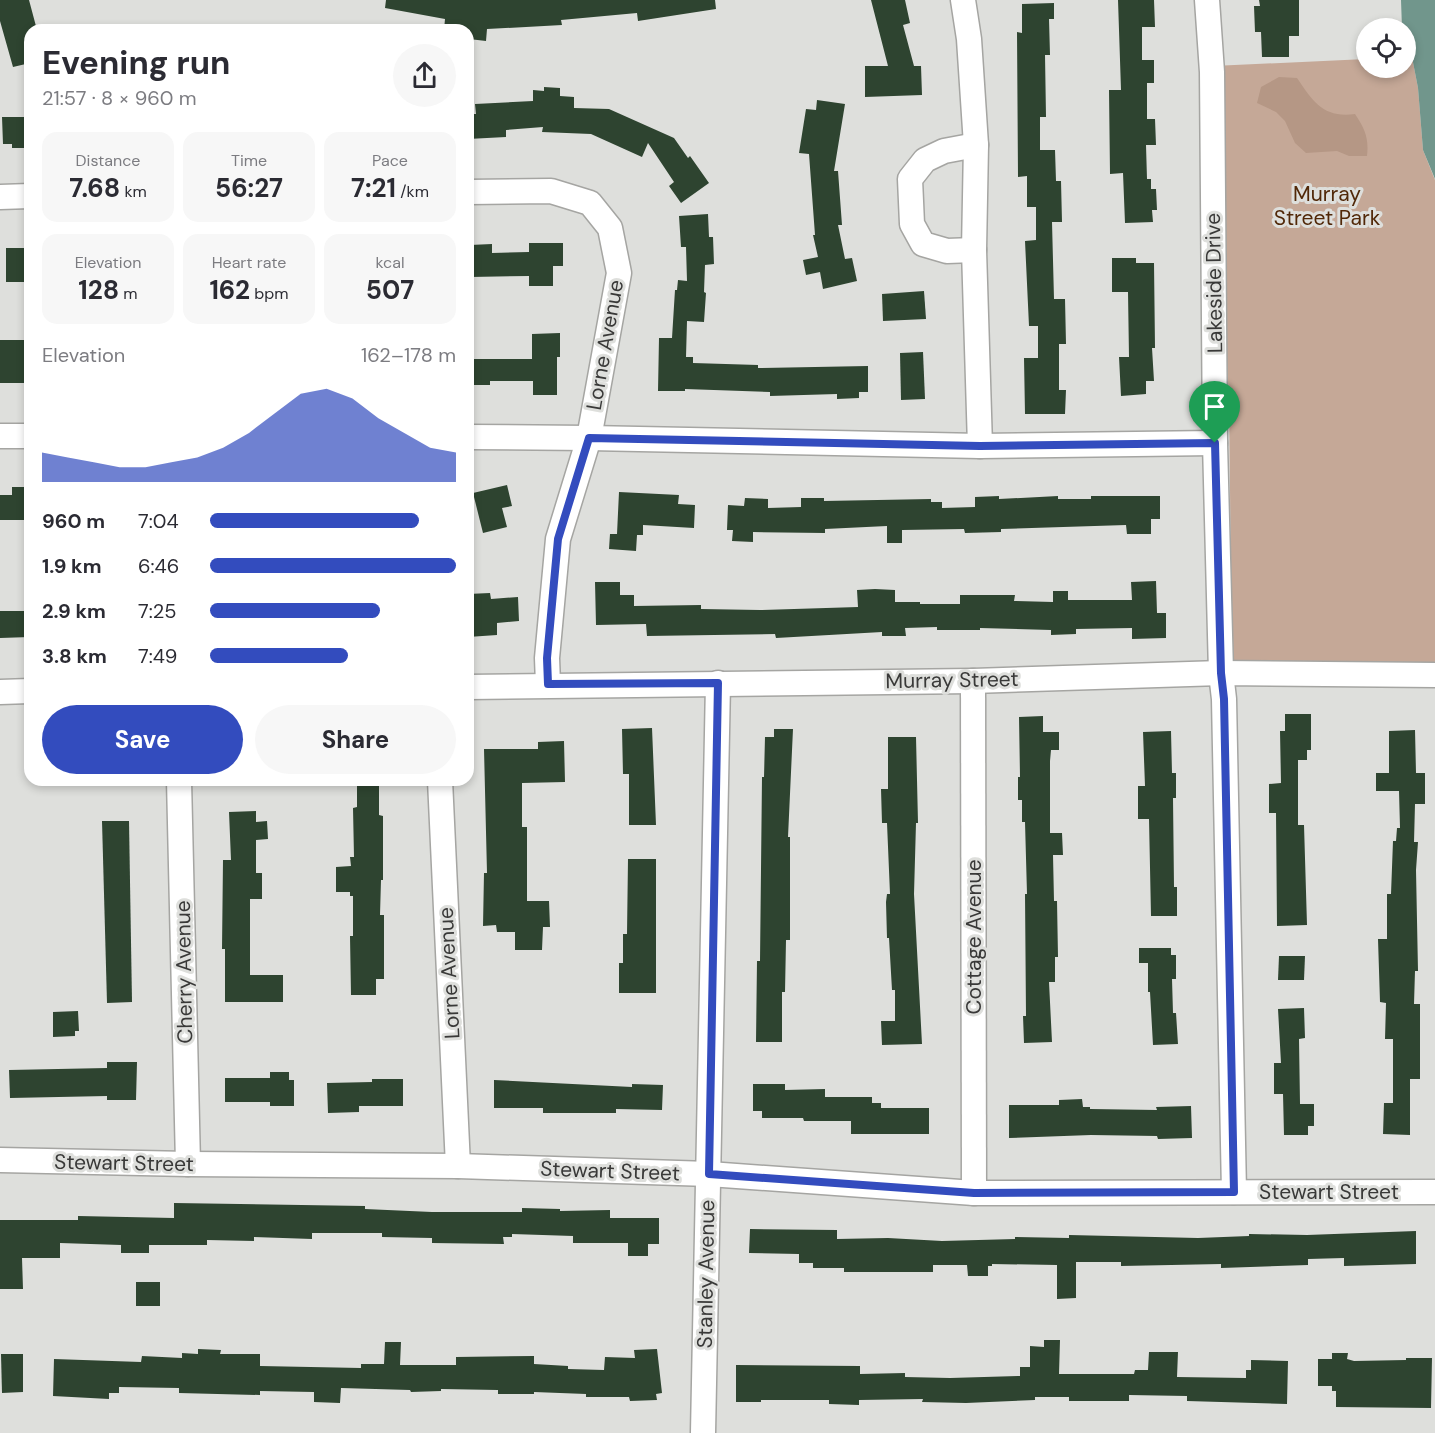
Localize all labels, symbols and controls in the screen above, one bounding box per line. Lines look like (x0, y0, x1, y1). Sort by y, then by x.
map controls (1356, 18, 1416, 78)
button: locate (1356, 18, 1416, 78)
text: Evening run (42, 41, 230, 84)
button: share (393, 44, 456, 107)
text: 21:57 · 8 × 960 m (42, 85, 197, 111)
text: Distance (76, 150, 140, 171)
text: Time (231, 150, 267, 171)
text: Pace (372, 150, 408, 171)
text: 7.68 (69, 171, 120, 205)
text: 56:27 (215, 171, 283, 205)
text: 7:21 (351, 171, 396, 205)
park label: Murray Street Park (1274, 180, 1381, 232)
text: km (120, 181, 147, 202)
text: /km (396, 181, 429, 202)
street label: Lakeside Drive (1199, 213, 1229, 353)
text: Elevation (75, 252, 141, 273)
text: Heart rate (212, 252, 286, 273)
text: kcal (376, 252, 404, 273)
text: 128 (78, 273, 119, 307)
text: 162 (209, 273, 250, 307)
text: 507 (366, 273, 414, 307)
street label: Lorne Avenue (580, 278, 630, 412)
text: m (119, 283, 138, 304)
text: bpm (250, 283, 289, 304)
text: Elevation (42, 342, 125, 368)
text: 162–178 m (361, 342, 456, 368)
pin (1189, 381, 1240, 443)
icon: arrive (1198, 390, 1231, 423)
text: 960 m (42, 508, 105, 534)
text: 7:04 (138, 508, 179, 534)
text: 1.9 km (42, 553, 102, 579)
text: 6:46 (138, 553, 179, 579)
text: 2.9 km (42, 598, 106, 624)
text: 7:25 (138, 598, 176, 624)
text: 3.8 km (42, 643, 107, 669)
text: 7:49 (138, 643, 177, 669)
street label: Murray Street (885, 665, 1019, 695)
button: Save (42, 705, 243, 774)
button: Share (255, 705, 456, 774)
street label: Cottage Avenue (960, 859, 988, 1015)
street label: Cherry Avenue (169, 900, 199, 1044)
street label: Lorne Avenue (432, 906, 466, 1040)
street label: Stewart Street (54, 1148, 194, 1178)
street label: Stewart Street (540, 1155, 680, 1187)
street label: Stewart Street (1259, 1178, 1399, 1206)
street label: Stanley Avenue (691, 1199, 721, 1349)

